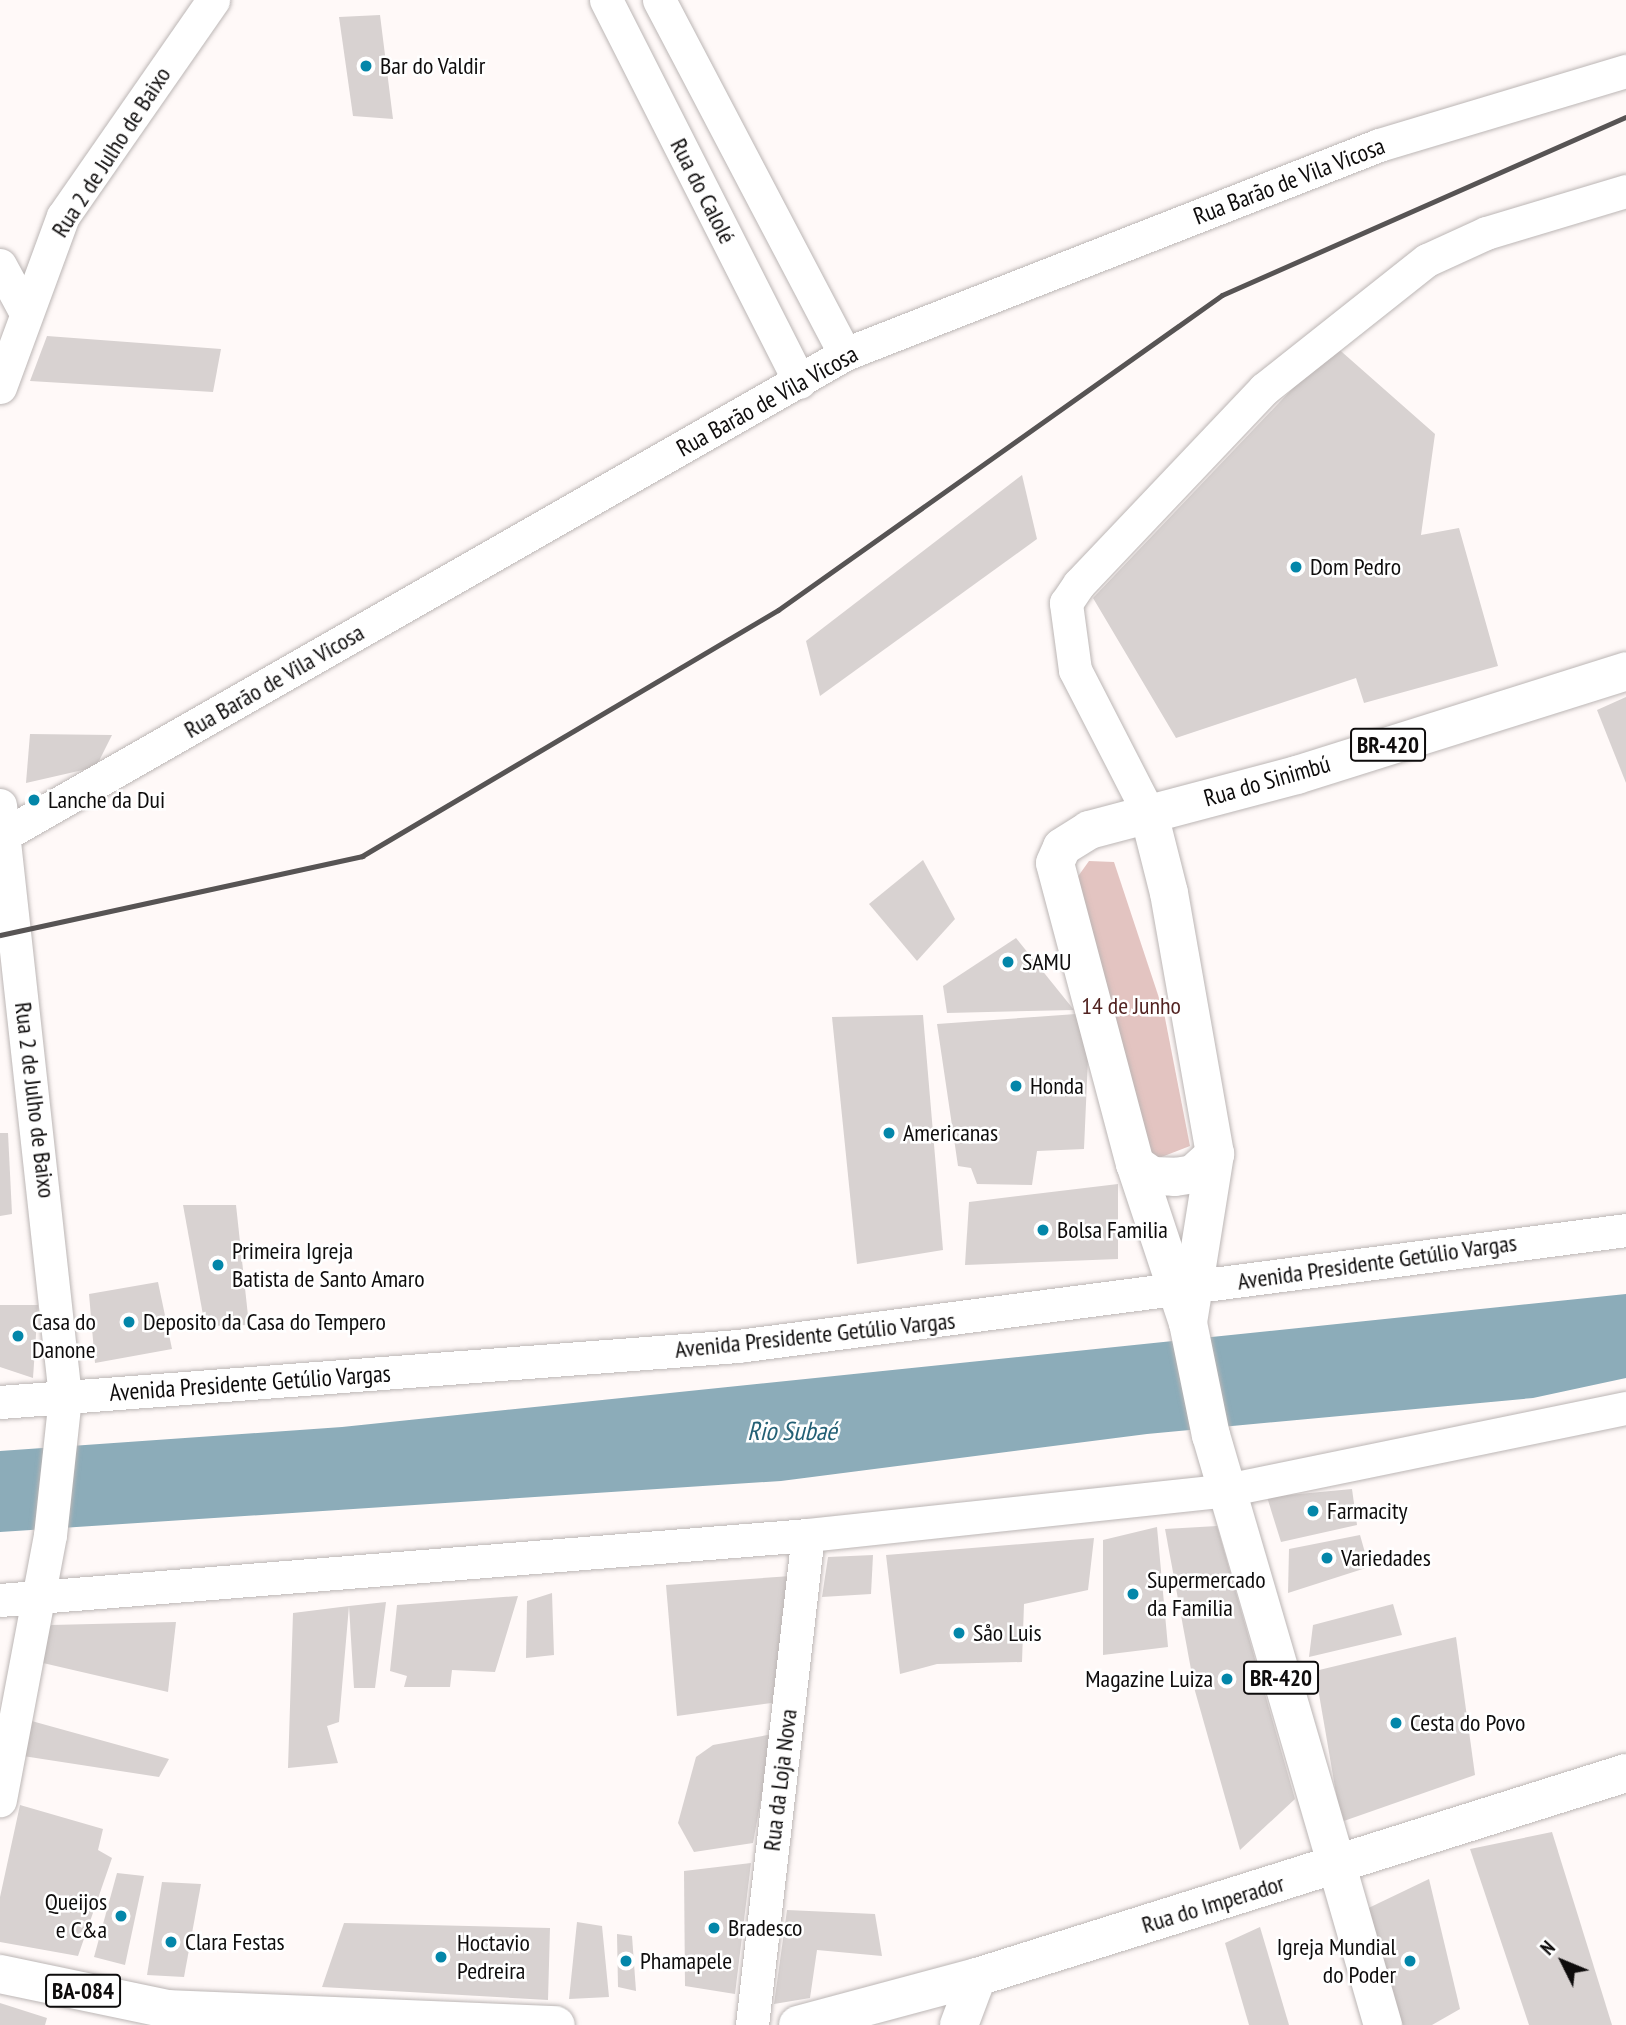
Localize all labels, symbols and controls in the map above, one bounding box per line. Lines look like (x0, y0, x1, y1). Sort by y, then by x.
place label: Bar do Valdir (380, 52, 486, 80)
marker: Bar do Valdir (358, 58, 374, 74)
street label: Rua 2 de Julho de Baixo (45, 62, 177, 242)
street label: Rua Barão de Vila Vicosa (1189, 131, 1389, 231)
street label: Rua do Calolé (664, 134, 742, 248)
street label: Rua Barão de Vila Vicosa (671, 339, 863, 463)
place label: Dom Pedro (1310, 553, 1401, 581)
marker: Dom Pedro (1288, 559, 1304, 575)
street label: Rua Barão de Vila Vicosa (179, 618, 369, 744)
road number: BR-420 (1350, 726, 1426, 764)
street label: Rua do Sinimbú (1200, 749, 1334, 813)
place label: Lanche da Dui (48, 786, 165, 814)
marker: Lanche da Dui (26, 792, 42, 808)
place label: SAMU (1022, 948, 1071, 976)
marker: SAMU (1000, 954, 1016, 970)
park label: 14 de Junho (1081, 992, 1181, 1020)
street label: Rua 2 de Julho de Baixo (9, 1000, 61, 1200)
place label: Honda (1030, 1072, 1084, 1100)
marker: Honda (1008, 1078, 1024, 1094)
place label: Americanas (903, 1119, 998, 1147)
marker: Americanas (881, 1125, 897, 1141)
place label: Bolsa Familia (1057, 1216, 1168, 1244)
marker: Bolsa Familia (1035, 1222, 1051, 1238)
street label: Avenida Presidente Getúlio Vargas (1235, 1228, 1519, 1296)
place label: Primeira Igreja Batista de Santo Amaro (232, 1237, 425, 1293)
marker: Primeira Igreja Batista de Santo Amaro (210, 1257, 226, 1273)
street label: Avenida Presidente Getúlio Vargas (673, 1306, 957, 1364)
place label: Casa do Danone (32, 1308, 96, 1364)
place label: Deposito da Casa do Tempero (143, 1308, 387, 1336)
marker: Deposito da Casa do Tempero (121, 1314, 137, 1330)
marker: Casa do Danone (10, 1328, 26, 1344)
street label: Avenida Presidente Getúlio Vargas (108, 1359, 392, 1407)
water label: Rio Subaé (747, 1415, 837, 1447)
place label: Farmacity (1327, 1497, 1408, 1525)
marker: Farmacity (1305, 1503, 1321, 1519)
place label: Variedades (1341, 1544, 1431, 1572)
marker: Variedades (1319, 1550, 1335, 1566)
place label: Supermercado da Familia (1147, 1566, 1266, 1622)
marker: Supermercado da Familia (1125, 1586, 1141, 1602)
place label: Såo Luis (973, 1619, 1042, 1647)
marker: Såo Luis (951, 1625, 967, 1641)
road number: BR-420 (1242, 1658, 1320, 1698)
place label: Magazine Luiza (1085, 1665, 1213, 1693)
marker: Magazine Luiza (1219, 1671, 1235, 1687)
street label: Rua da Loja Nova (757, 1707, 803, 1853)
place label: Cesta do Povo (1410, 1709, 1525, 1737)
marker: Cesta do Povo (1388, 1715, 1404, 1731)
street label: Rua do Imperador (1138, 1869, 1288, 1939)
place label: Queijos e C&a (45, 1888, 107, 1944)
marker: Queijos e C&a (113, 1908, 129, 1924)
place label: Bradesco (728, 1914, 802, 1942)
marker: Bradesco (706, 1920, 722, 1936)
north arrow (1528, 1927, 1598, 1997)
place label: Clara Festas (185, 1928, 285, 1956)
place label: Hoctavio Pedreira (457, 1929, 530, 1985)
place label: Igreja Mundial do Poder (1277, 1933, 1396, 1989)
marker: Clara Festas (163, 1934, 179, 1950)
text: N (1535, 1936, 1560, 1960)
marker: Hoctavio Pedreira (431, 1947, 451, 1967)
place label: Phamapele (640, 1947, 732, 1975)
marker: Phamapele (618, 1953, 634, 1969)
marker: Igreja Mundial do Poder (1402, 1953, 1418, 1969)
road number: BA-084 (44, 1972, 122, 2010)

